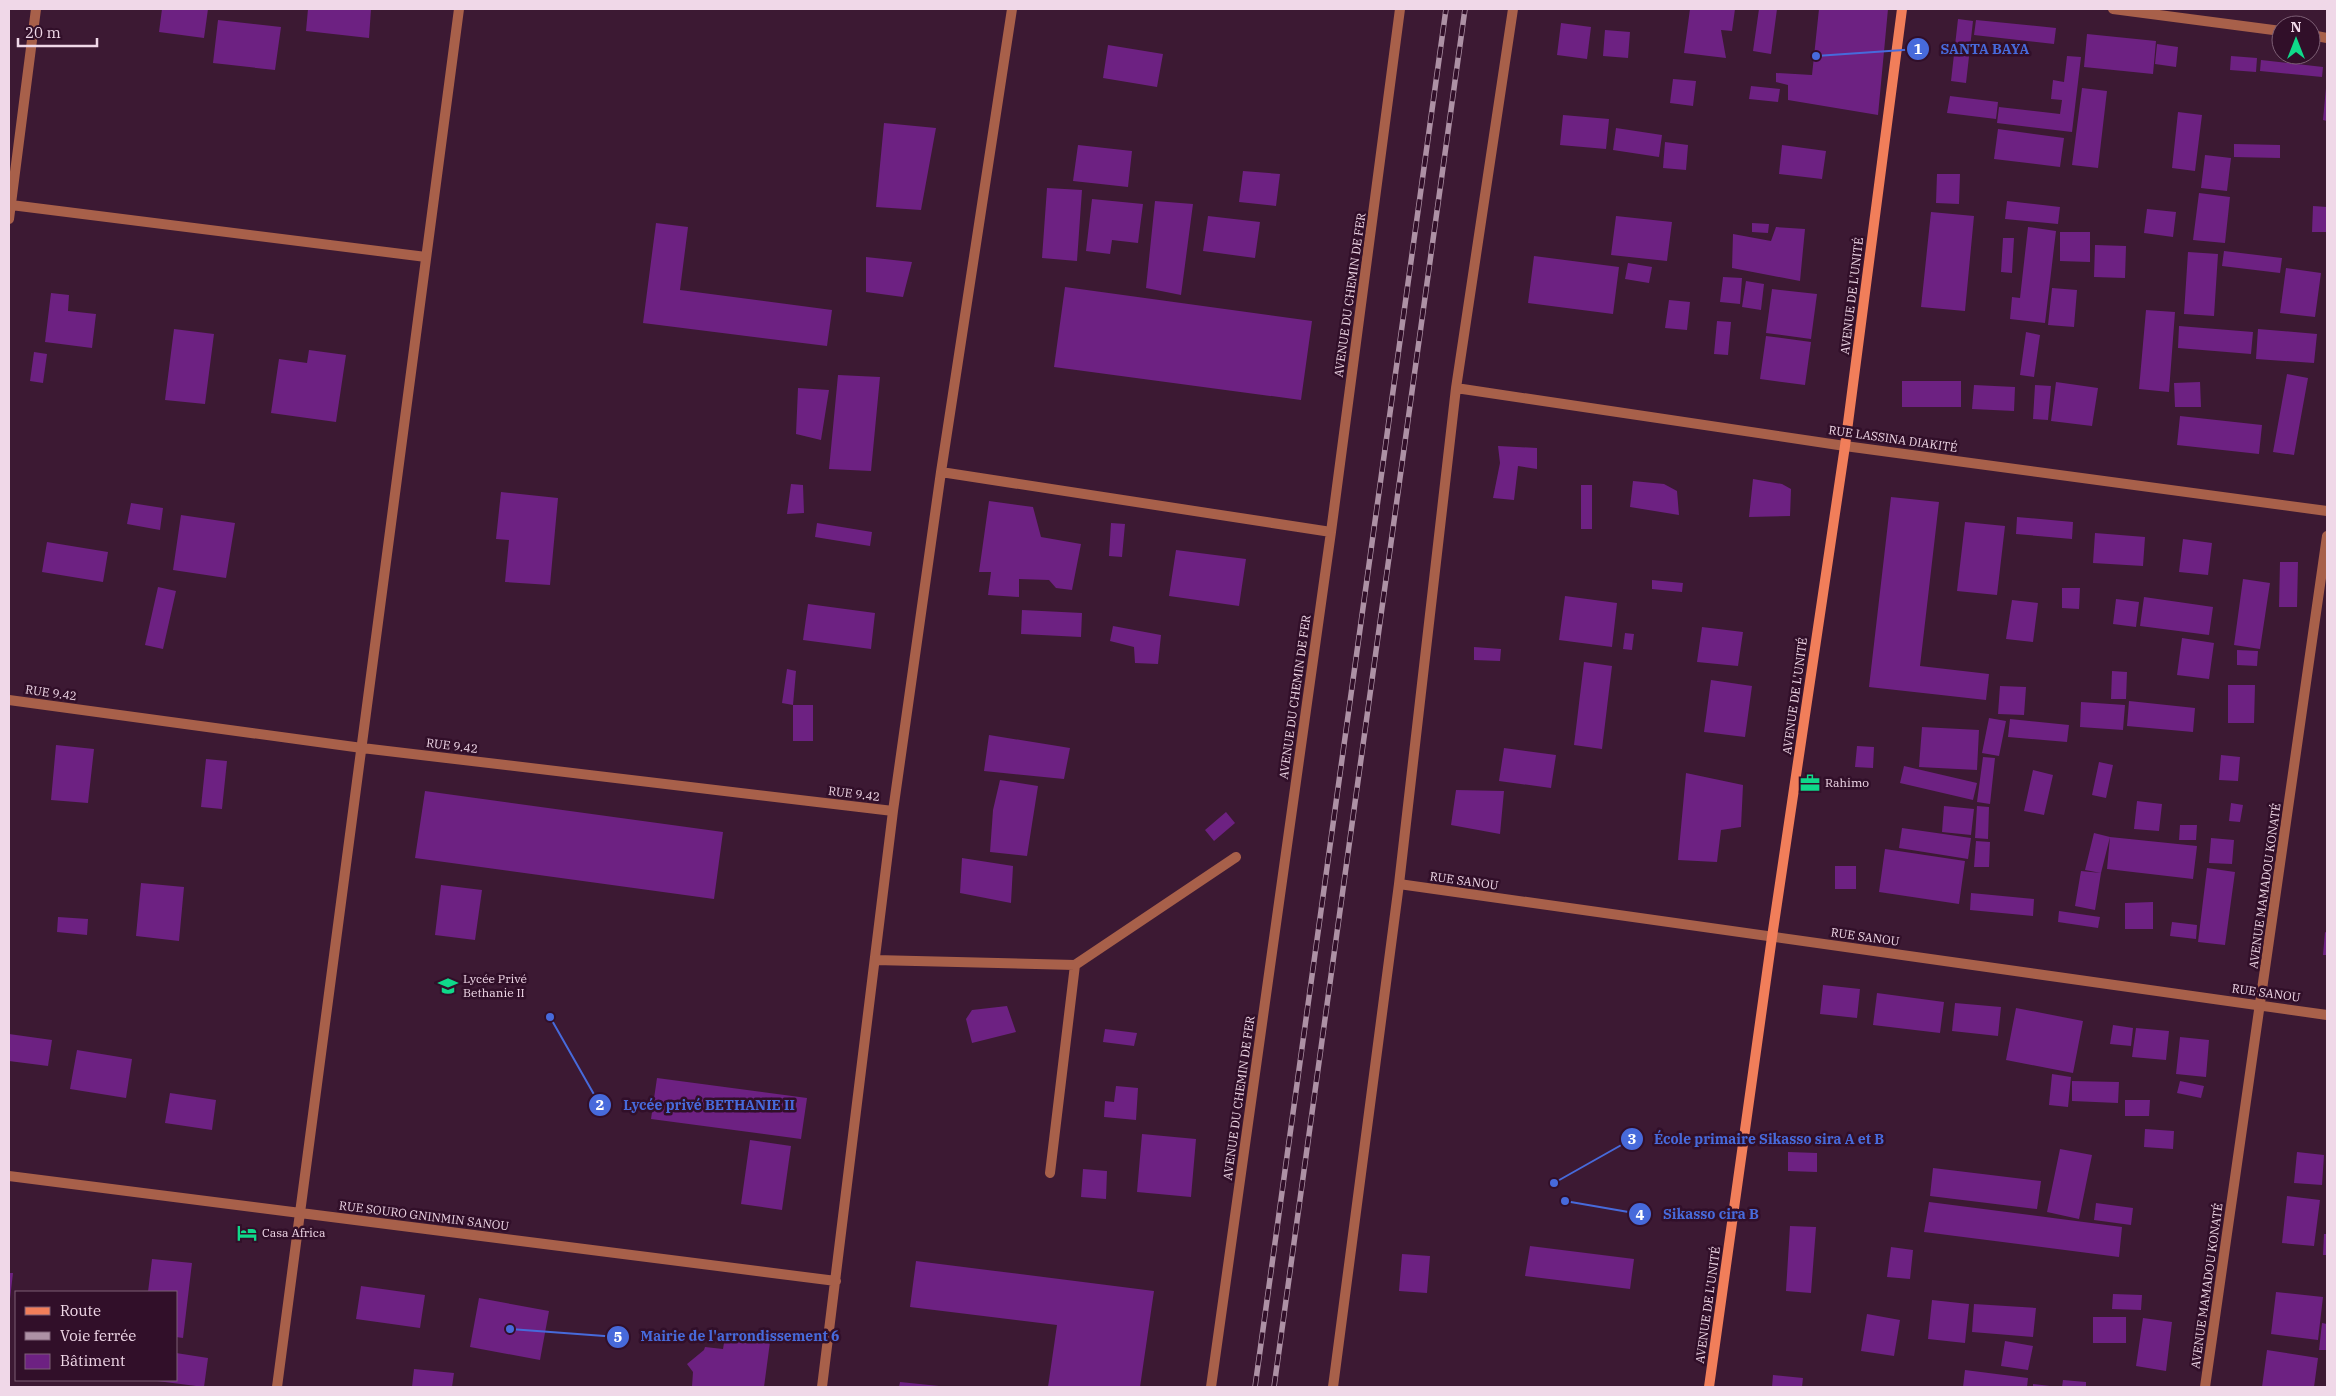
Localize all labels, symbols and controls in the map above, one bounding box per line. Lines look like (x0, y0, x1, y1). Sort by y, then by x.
scale bar (18, 15, 96, 47)
north arrow (2271, 15, 2321, 65)
text: N (2290, 18, 2302, 36)
text: 20 m (25, 23, 61, 42)
callout: SANTA BAYA (1906, 34, 2039, 63)
text: 1 (1913, 39, 1923, 58)
text: SANTA BAYA (1941, 40, 2030, 58)
street label: AVENUE DU CHEMIN DE FER (1331, 212, 1368, 378)
street label: AVENUE DE L'UNITÉ (1837, 236, 1866, 355)
street label: RUE LASSINA DIAKITÉ (1828, 422, 1959, 455)
street label: AVENUE DU CHEMIN DE FER (1276, 614, 1313, 780)
street label: AVENUE DE L'UNITÉ (1779, 636, 1810, 755)
street label: RUE 9.42 (24, 681, 78, 704)
street label: RUE 9.42 (425, 735, 479, 756)
office icon: Rahimo (1799, 772, 1821, 794)
place label: Rahimo (1825, 775, 1869, 790)
street label: RUE 9.42 (827, 783, 881, 804)
street label: AVENUE MAMADOU KONATÉ (2245, 802, 2284, 970)
street label: RUE SANOU (1429, 868, 1500, 893)
street label: RUE SANOU (1830, 924, 1901, 949)
place label: Lycée Privé Bethanie II (463, 971, 527, 1000)
school or university icon: Lycée Privé Bethanie II (437, 975, 459, 997)
street label: RUE SANOU (2231, 980, 2302, 1005)
street label: AVENUE DU CHEMIN DE FER (1220, 1015, 1257, 1181)
callout: Lycée privé BETHANIE II (588, 1090, 804, 1119)
text: 2 (595, 1095, 605, 1114)
text: Lycée privé BETHANIE II (623, 1096, 795, 1114)
callout: École primaire Sikasso sira A et B (1619, 1125, 1894, 1154)
text: 3 (1627, 1129, 1637, 1148)
text: École primaire Sikasso sira A et B (1654, 1129, 1884, 1148)
street label: RUE SOURO GNINMIN SANOU (338, 1198, 510, 1233)
callout: Sikasso cira B (1628, 1200, 1769, 1229)
street label: AVENUE MAMADOU KONATÉ (2187, 1202, 2226, 1370)
text: 4 (1635, 1205, 1645, 1224)
text: Sikasso cira B (1663, 1205, 1759, 1223)
hotel icon: Casa Africa (236, 1222, 258, 1244)
place label: Casa Africa (262, 1225, 326, 1240)
street label: AVENUE DE L'UNITÉ (1692, 1245, 1723, 1364)
legend (15, 1291, 178, 1381)
text: Route (60, 1301, 101, 1320)
callout: Mairie de l'arrondissement 6 (606, 1322, 850, 1351)
text: Voie ferrée (60, 1326, 136, 1345)
text: 5 (613, 1327, 623, 1346)
text: Mairie de l'arrondissement 6 (641, 1327, 839, 1345)
text: Bâtiment (60, 1351, 125, 1370)

